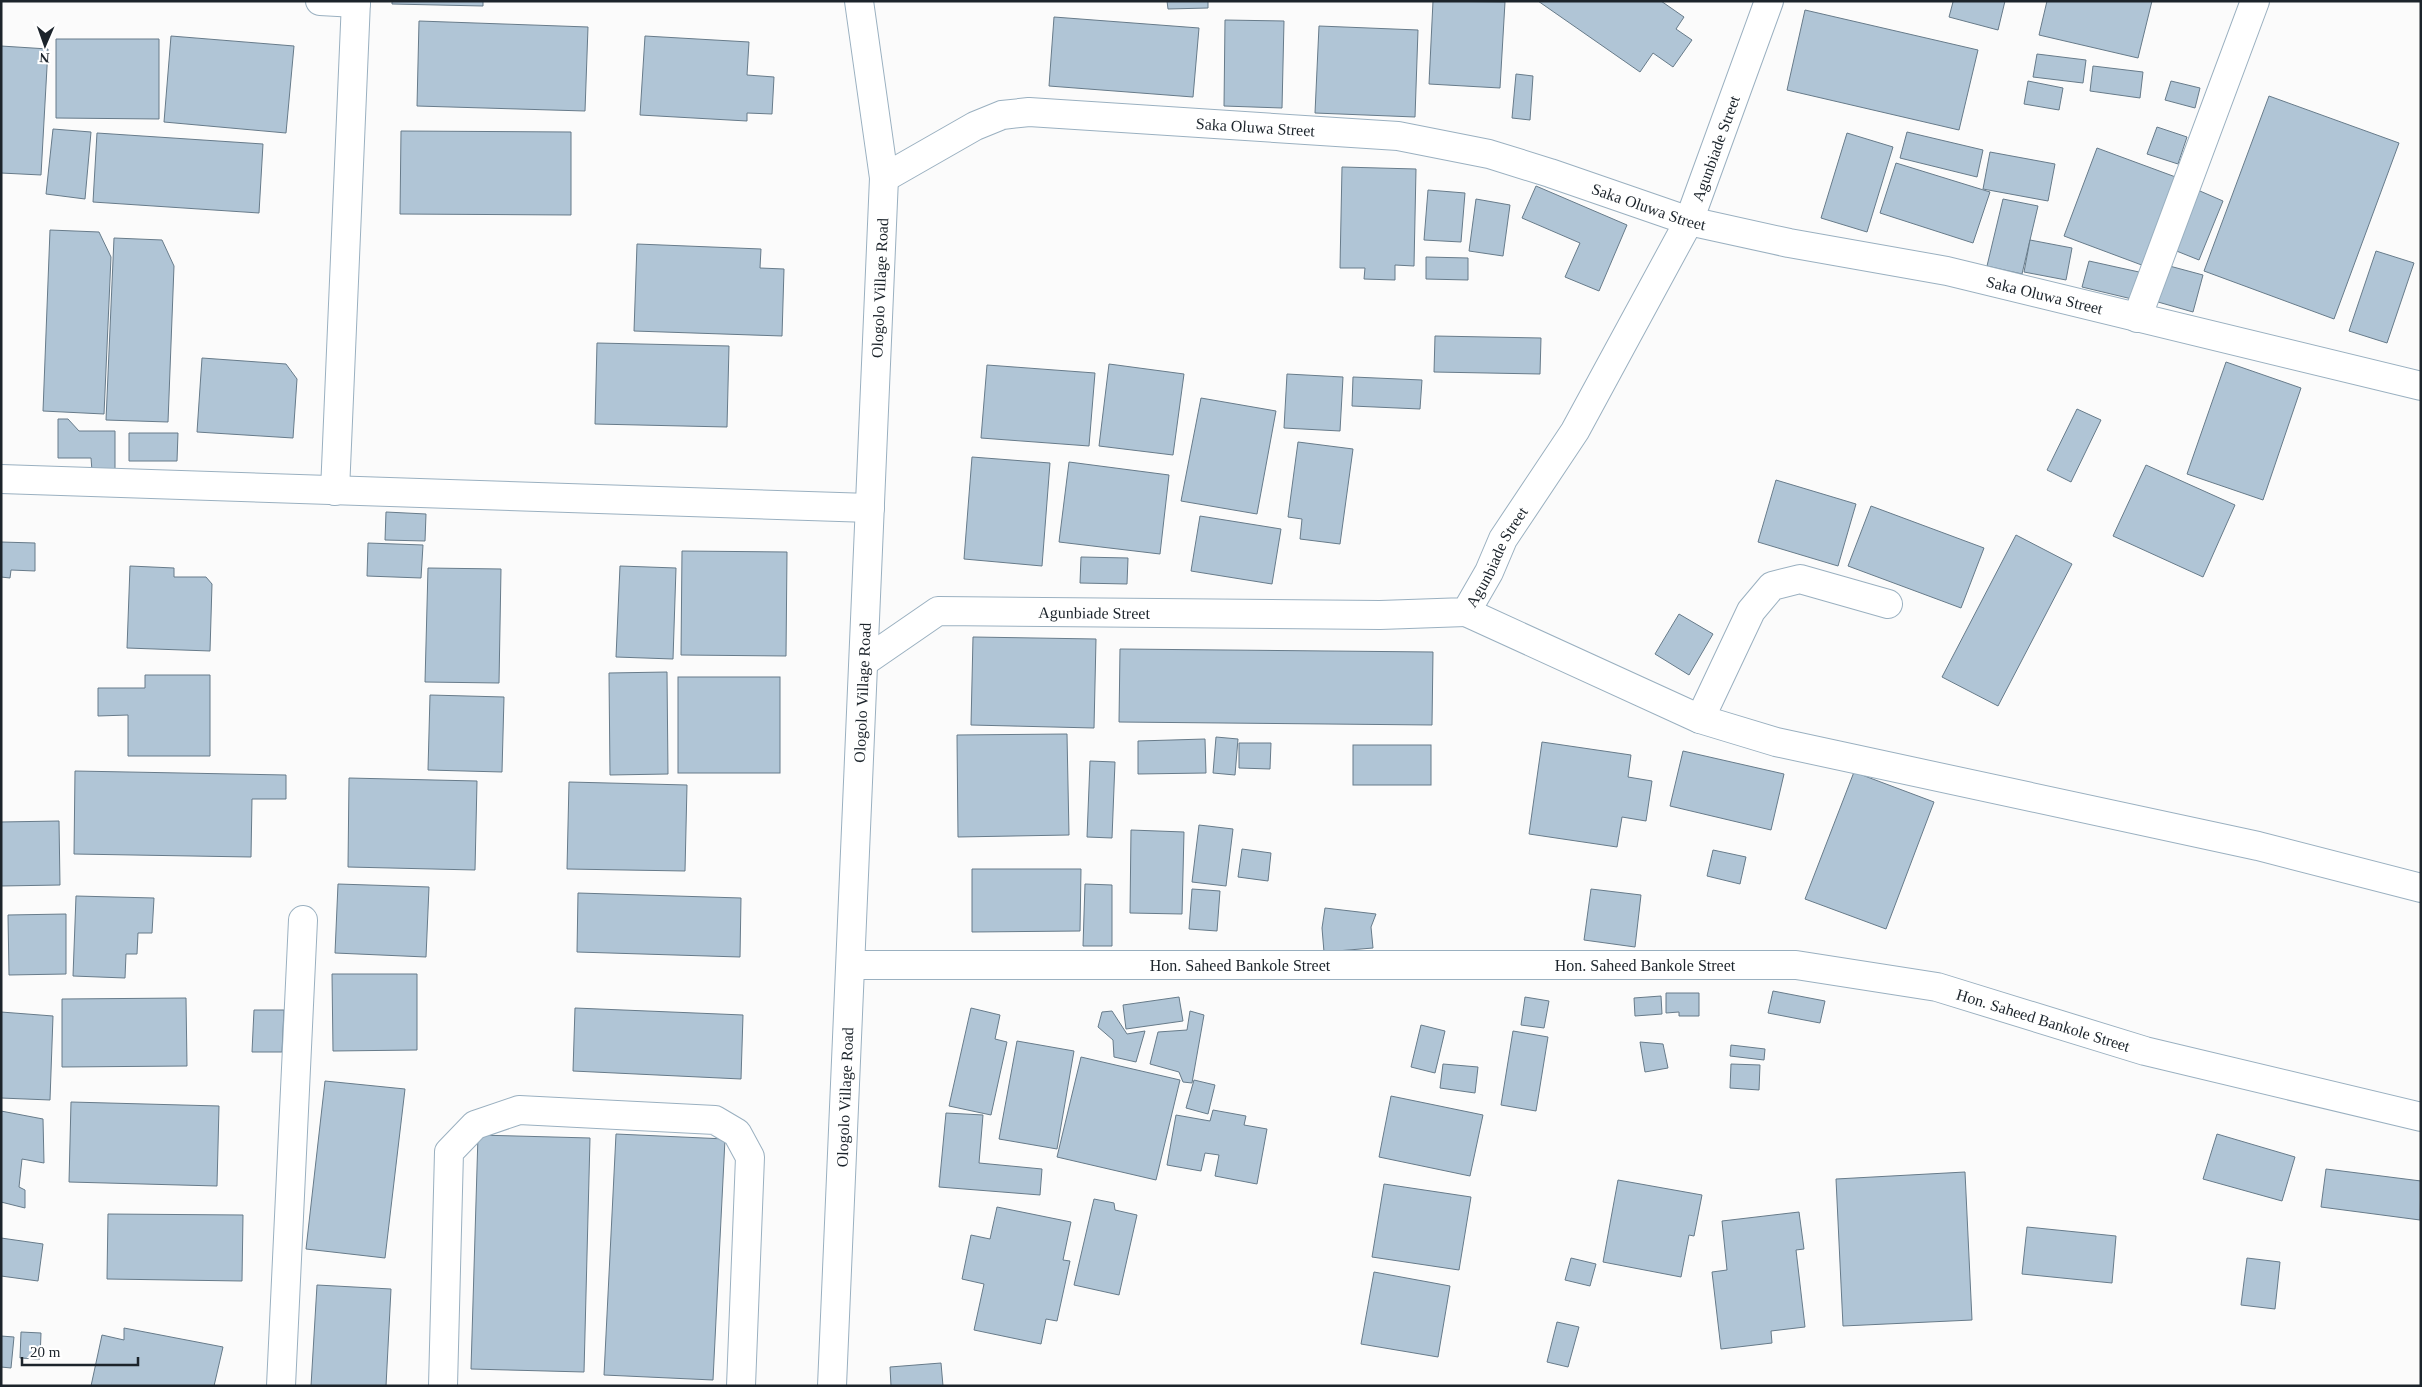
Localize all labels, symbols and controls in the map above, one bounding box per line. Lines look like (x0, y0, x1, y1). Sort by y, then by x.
north arrow (20, 20, 70, 70)
text: N (39, 50, 50, 65)
street label: Agunbiade Street (1688, 92, 1743, 204)
street label: Saka Oluwa Street (1195, 114, 1316, 139)
street label: Saka Oluwa Street (1590, 180, 1708, 233)
street label: Ologolo Village Road (868, 218, 891, 358)
street label: Saka Oluwa Street (1985, 272, 2105, 317)
street label: Agunbiade Street (1462, 503, 1531, 610)
street label: Agunbiade Street (1038, 603, 1151, 622)
street label: Ologolo Village Road (850, 622, 873, 763)
street label: Hon. Saheed Bankole Street (1150, 957, 1331, 974)
street label: Hon. Saheed Bankole Street (1555, 957, 1736, 974)
street label: Hon. Saheed Bankole Street (1955, 985, 2133, 1055)
street label: Ologolo Village Road (833, 1027, 856, 1168)
scale bar (22, 1334, 139, 1366)
text: 20 m (30, 1344, 61, 1360)

